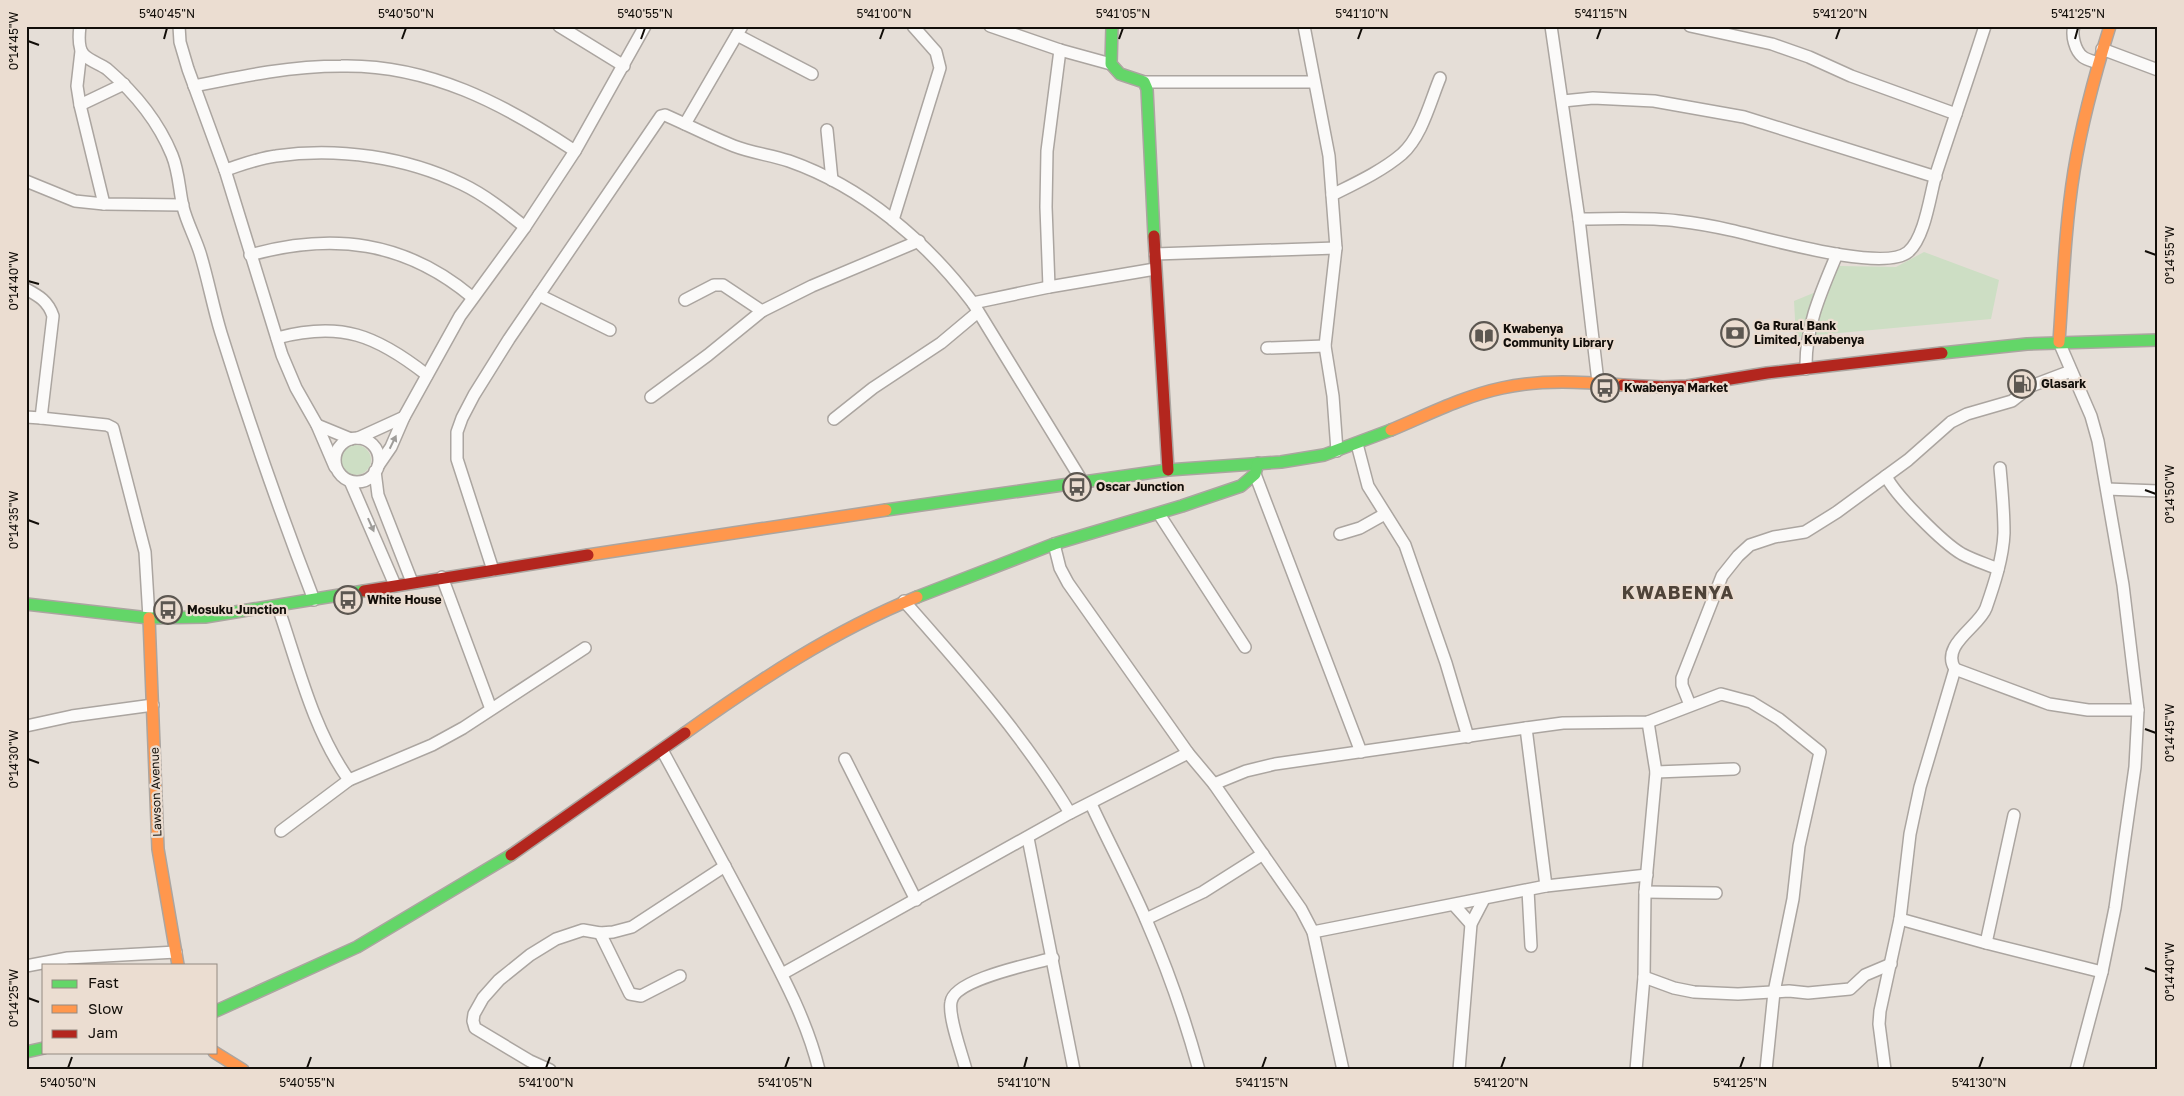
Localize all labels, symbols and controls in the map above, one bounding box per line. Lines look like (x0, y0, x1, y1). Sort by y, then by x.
text: 5°40'45"N (139, 6, 195, 21)
text: 5°40'50"N (378, 6, 434, 21)
text: 5°40'55"N (617, 6, 673, 21)
text: 5°41'00"N (856, 6, 912, 21)
text: 5°41'05"N (1096, 6, 1150, 21)
text: 5°41'10"N (1335, 6, 1389, 21)
text: 5°41'15"N (1575, 6, 1627, 21)
text: 5°41'20"N (1813, 6, 1867, 21)
text: 5°41'25"N (2051, 6, 2105, 21)
text: 0°14'45"W (6, 11, 21, 70)
text: 0°14'55"W (2162, 225, 2177, 284)
text: 0°14'40"W (6, 251, 21, 311)
bank icon: Ga Rural Bank Limited, Kwabenya (1720, 318, 1750, 348)
place label: Ga Rural Bank Limited, Kwabenya (1754, 318, 1864, 347)
library icon: Kwabenya Community Library (1469, 321, 1499, 351)
place label: Kwabenya Community Library (1503, 321, 1614, 350)
fuel station icon: Glasark (2007, 369, 2037, 399)
bus stop icon: Kwabenya Market (1590, 373, 1620, 403)
place label: Glasark (2041, 376, 2086, 391)
place label: Kwabenya Market (1624, 380, 1728, 395)
one-way arrow (389, 435, 397, 450)
text: 0°14'50"W (2162, 464, 2177, 523)
bus stop icon: Oscar Junction (1062, 472, 1092, 502)
place label: Oscar Junction (1096, 479, 1184, 494)
text: 0°14'35"W (6, 490, 21, 549)
one-way arrow (367, 518, 375, 532)
district label: KWABENYA (1622, 581, 1734, 603)
bus stop icon: White House (333, 585, 363, 615)
place label: White House (367, 592, 442, 607)
bus stop icon: Mosuku Junction (153, 595, 183, 625)
place label: Mosuku Junction (187, 602, 287, 617)
text: 0°14'45"W (2162, 703, 2177, 762)
text: 0°14'30"W (6, 729, 21, 788)
street label: Lawson Avenue (146, 747, 165, 837)
text: 0°14'40"W (2162, 942, 2177, 1002)
legend (42, 964, 218, 1054)
text: 0°14'25"W (6, 968, 21, 1027)
text: Fast (88, 973, 119, 991)
text: Slow (88, 999, 123, 1017)
text: Jam (88, 1023, 118, 1041)
text: 5°40'50"N (40, 1075, 96, 1090)
text: 5°40'55"N (279, 1075, 335, 1090)
text: 5°41'00"N (518, 1075, 574, 1090)
text: 5°41'05"N (758, 1075, 812, 1090)
text: 5°41'10"N (997, 1075, 1051, 1090)
text: 5°41'15"N (1236, 1075, 1288, 1090)
text: 5°41'20"N (1474, 1075, 1528, 1090)
text: 5°41'25"N (1713, 1075, 1767, 1090)
text: 5°41'30"N (1952, 1075, 2006, 1090)

